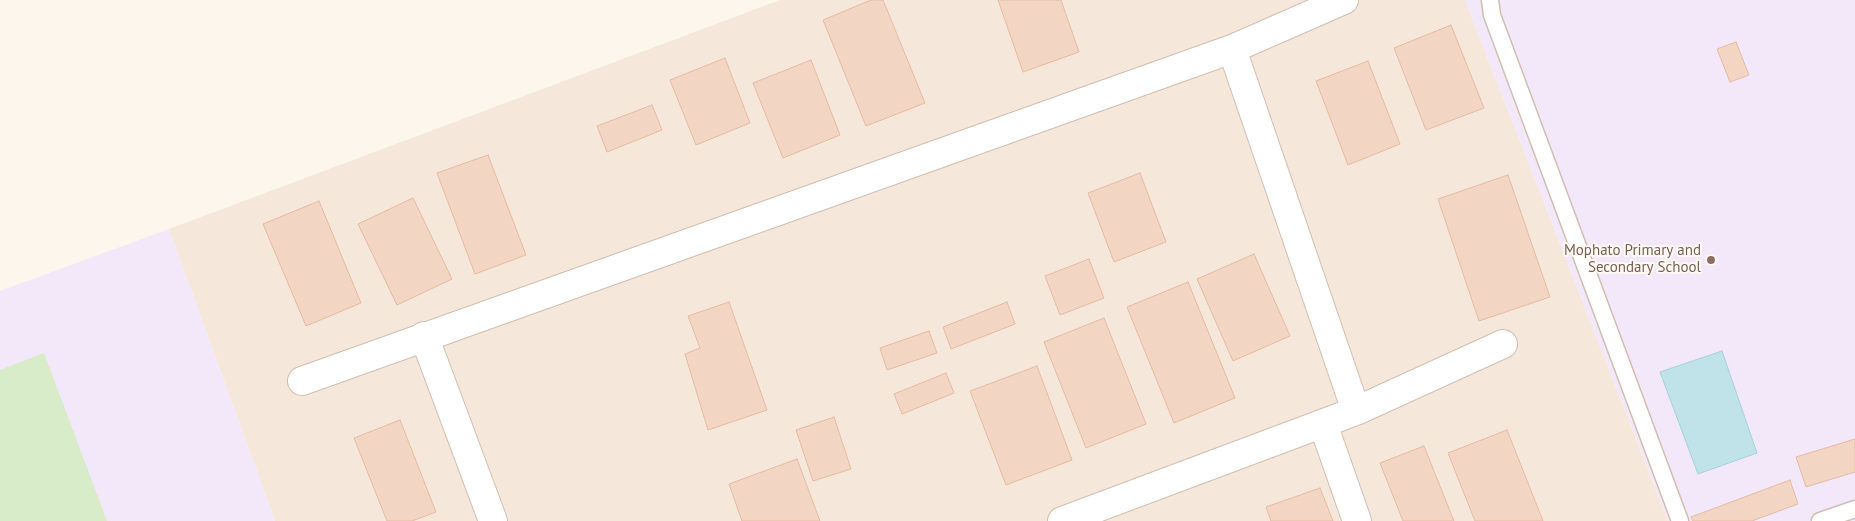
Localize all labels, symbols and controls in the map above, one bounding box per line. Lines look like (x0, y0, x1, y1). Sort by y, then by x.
place label: Mophato Primary and Secondary School (1564, 242, 1701, 277)
marker: Mophato Primary and Secondary School (1705, 254, 1717, 266)

